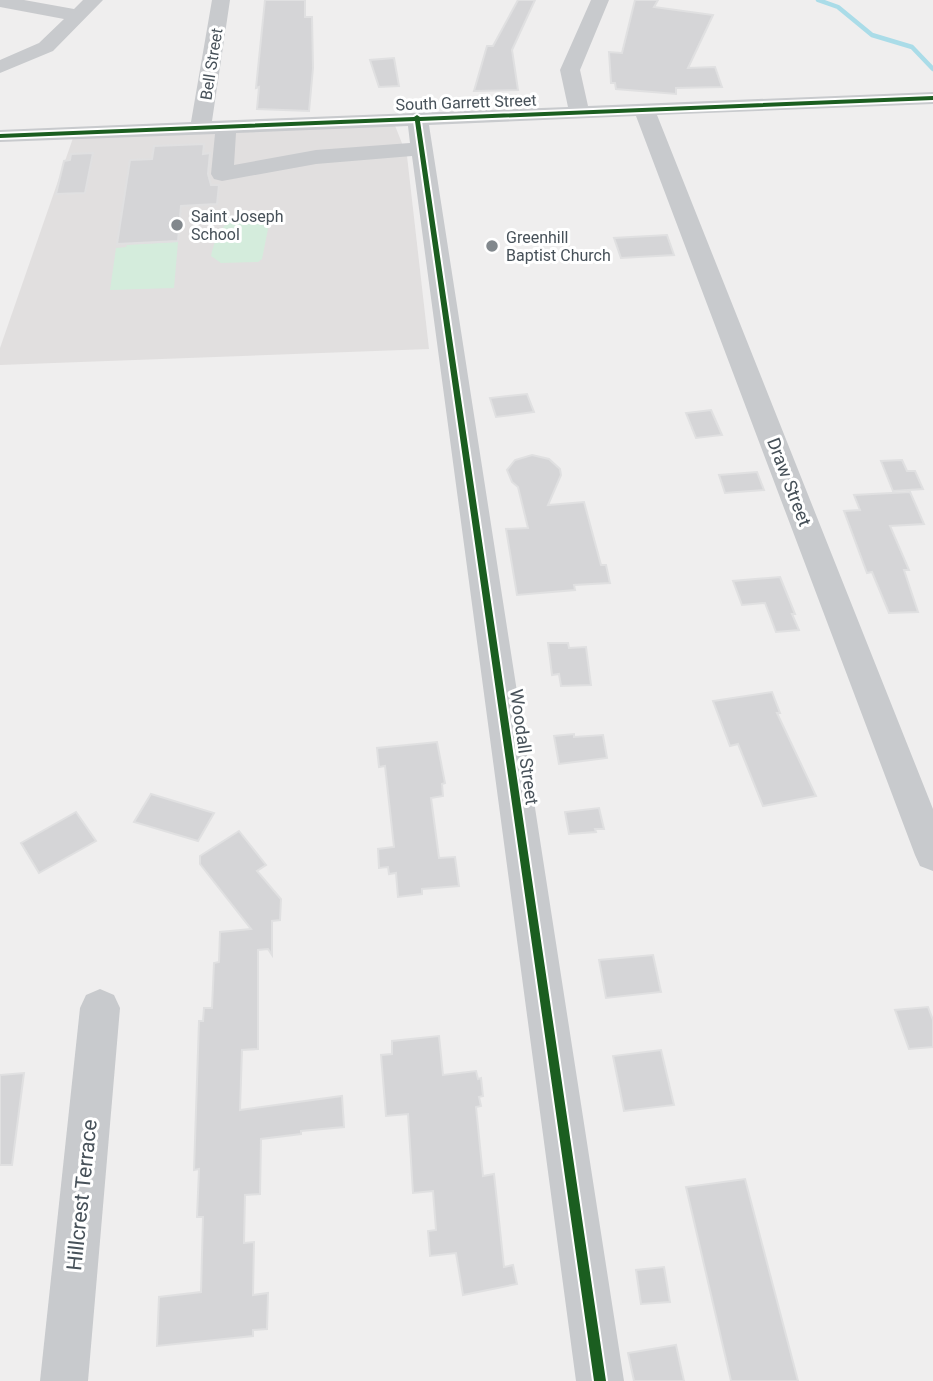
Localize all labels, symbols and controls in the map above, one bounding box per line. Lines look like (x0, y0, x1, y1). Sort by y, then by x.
street label: Bell Street (196, 27, 227, 101)
street label: South Garrett Street (395, 91, 537, 114)
place label: Saint Joseph School (191, 207, 284, 244)
marker: Saint Joseph School (169, 217, 185, 233)
place label: Greenhill Baptist Church (506, 228, 611, 265)
marker: Greenhill Baptist Church (484, 238, 500, 254)
street label: Draw Street (763, 435, 816, 529)
street label: Woodall Street (506, 688, 543, 806)
street label: Hillcrest Terrace (62, 1118, 102, 1272)

